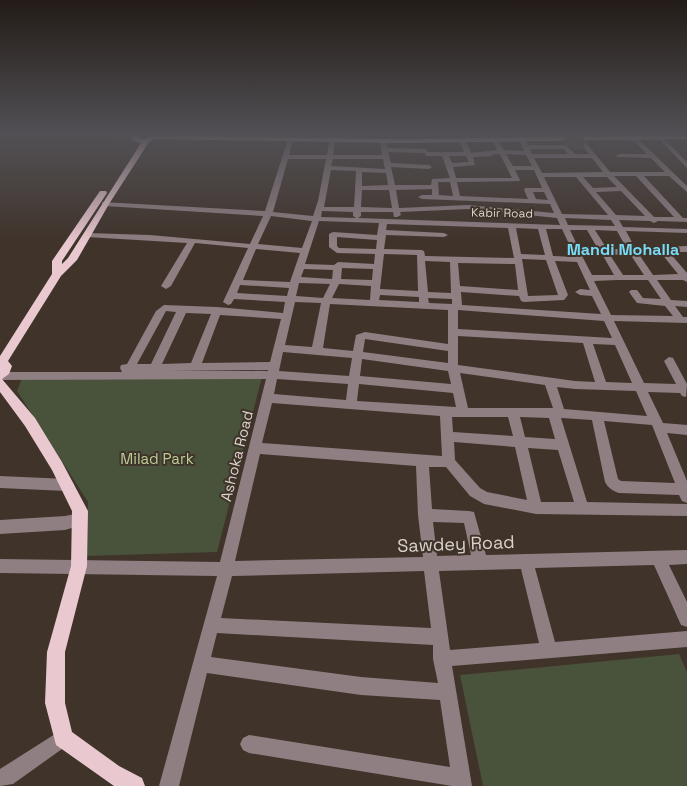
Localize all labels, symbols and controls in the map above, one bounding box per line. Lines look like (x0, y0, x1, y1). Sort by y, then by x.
street label: Kabir Road (471, 204, 533, 222)
district label: Mandi Mohalla (567, 239, 679, 260)
street label: Ashoka Road (216, 408, 257, 503)
park label: Milad Park (120, 449, 194, 468)
street label: Sawdey Road (397, 530, 515, 557)

